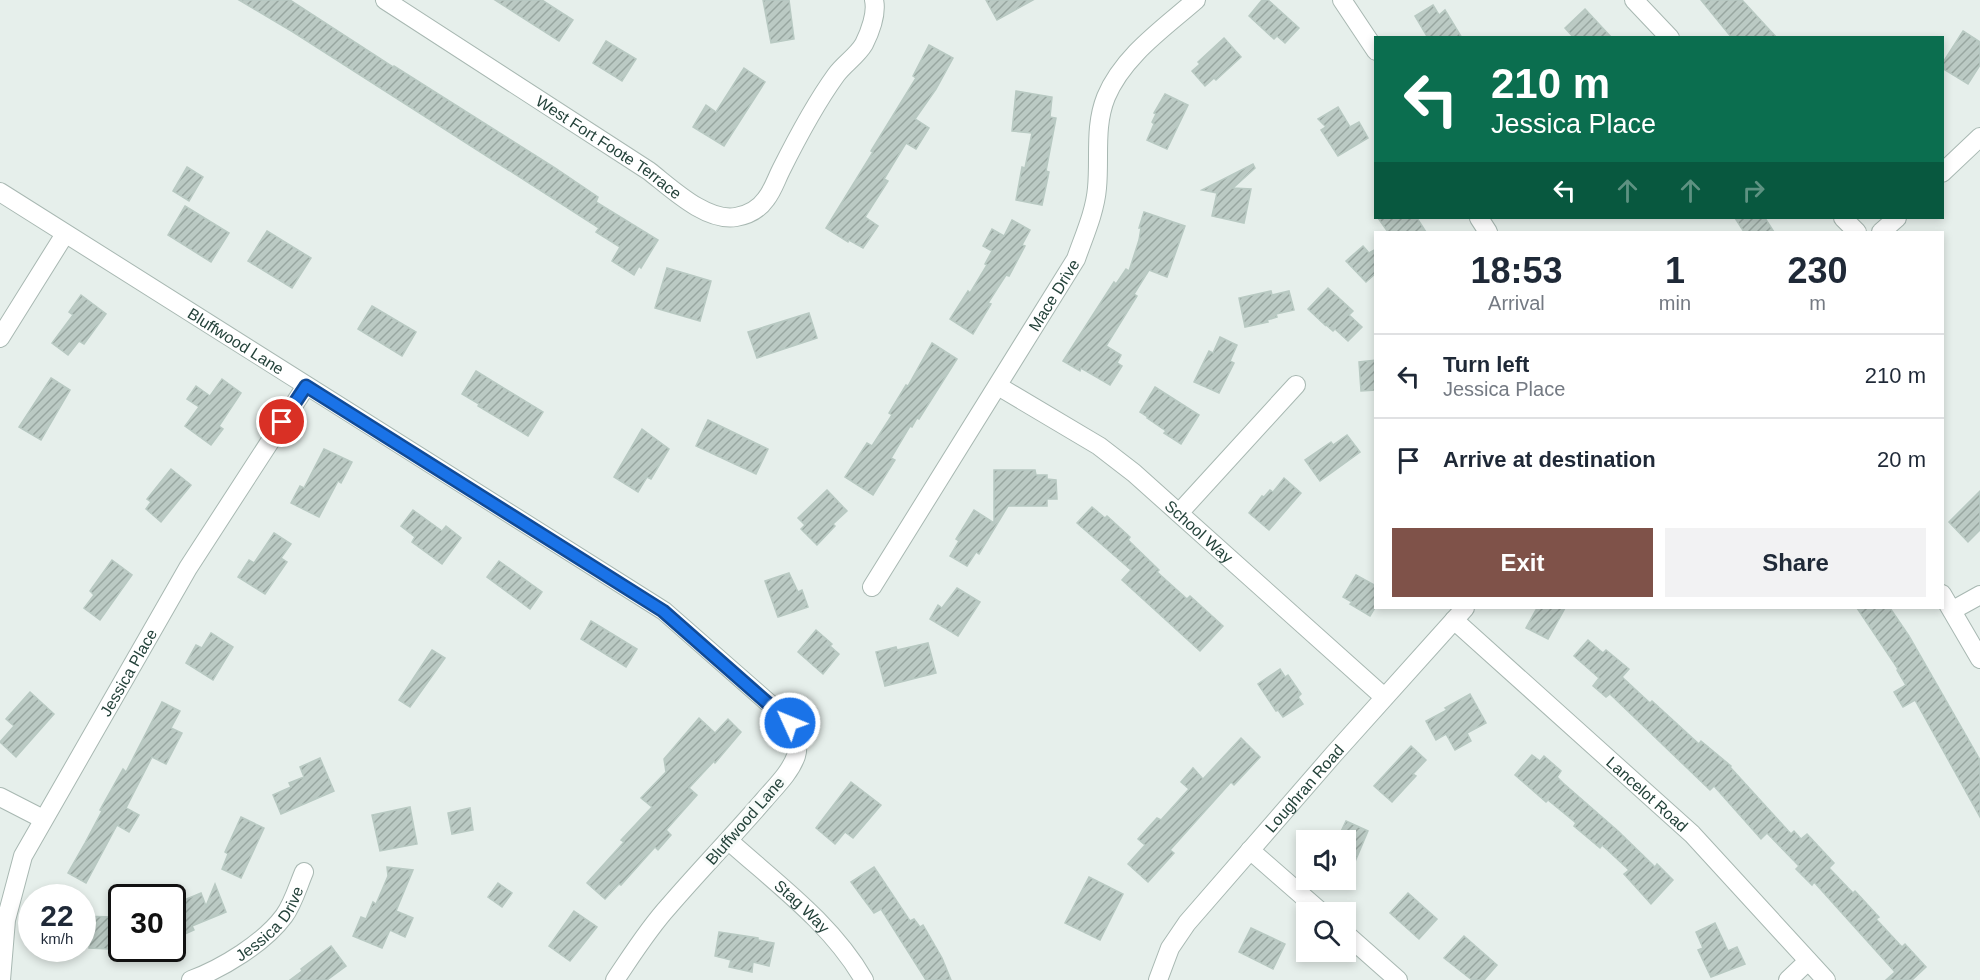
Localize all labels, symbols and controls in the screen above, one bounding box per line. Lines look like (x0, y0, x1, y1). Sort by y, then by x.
icon: left (1392, 60, 1470, 138)
text: 210 m (1491, 60, 1610, 107)
street label: West Fort Foote Terrace (533, 92, 685, 202)
text: Jessica Place (1491, 109, 1656, 139)
icon: left (1548, 174, 1581, 207)
icon: ahead (1611, 174, 1644, 207)
icon: ahead (1674, 174, 1707, 207)
icon: right (1737, 174, 1770, 207)
text: 18:53 (1470, 250, 1562, 291)
text: 1 (1665, 250, 1685, 291)
text: 230 (1787, 250, 1848, 291)
street label: Mace Drive (1025, 256, 1082, 334)
text: Arrival (1488, 292, 1545, 314)
text: min (1659, 292, 1691, 314)
text: m (1809, 292, 1826, 314)
street label: Bluffwood Lane (185, 304, 287, 378)
text: Turn left (1443, 352, 1529, 377)
icon: left (1392, 360, 1425, 393)
text: 210 m (1865, 363, 1926, 388)
text: Jessica Place (1443, 378, 1565, 400)
pin (256, 396, 307, 447)
icon: arrive (265, 405, 298, 438)
icon: arrive (1392, 444, 1425, 477)
text: Arrive at destination (1443, 447, 1656, 472)
text: 20 m (1877, 447, 1926, 472)
street label: School Way (1162, 497, 1236, 566)
button: Exit (1392, 528, 1653, 597)
button: Share (1665, 528, 1926, 597)
street label: Jessica Place (96, 626, 160, 719)
position arrow (758, 691, 822, 755)
street label: Loughran Road (1262, 741, 1347, 835)
street label: Lancelot Road (1603, 753, 1691, 835)
street label: Bluffwood Lane (702, 774, 788, 868)
map controls (1296, 830, 1356, 962)
button: sound (1296, 830, 1356, 890)
street label: Stag Way (771, 876, 833, 936)
speed limit sign: 30 (108, 884, 186, 962)
street label: Jessica Drive (232, 884, 306, 964)
text: 22 (40, 899, 74, 932)
button: search (1296, 902, 1356, 962)
text: km/h (41, 930, 73, 947)

